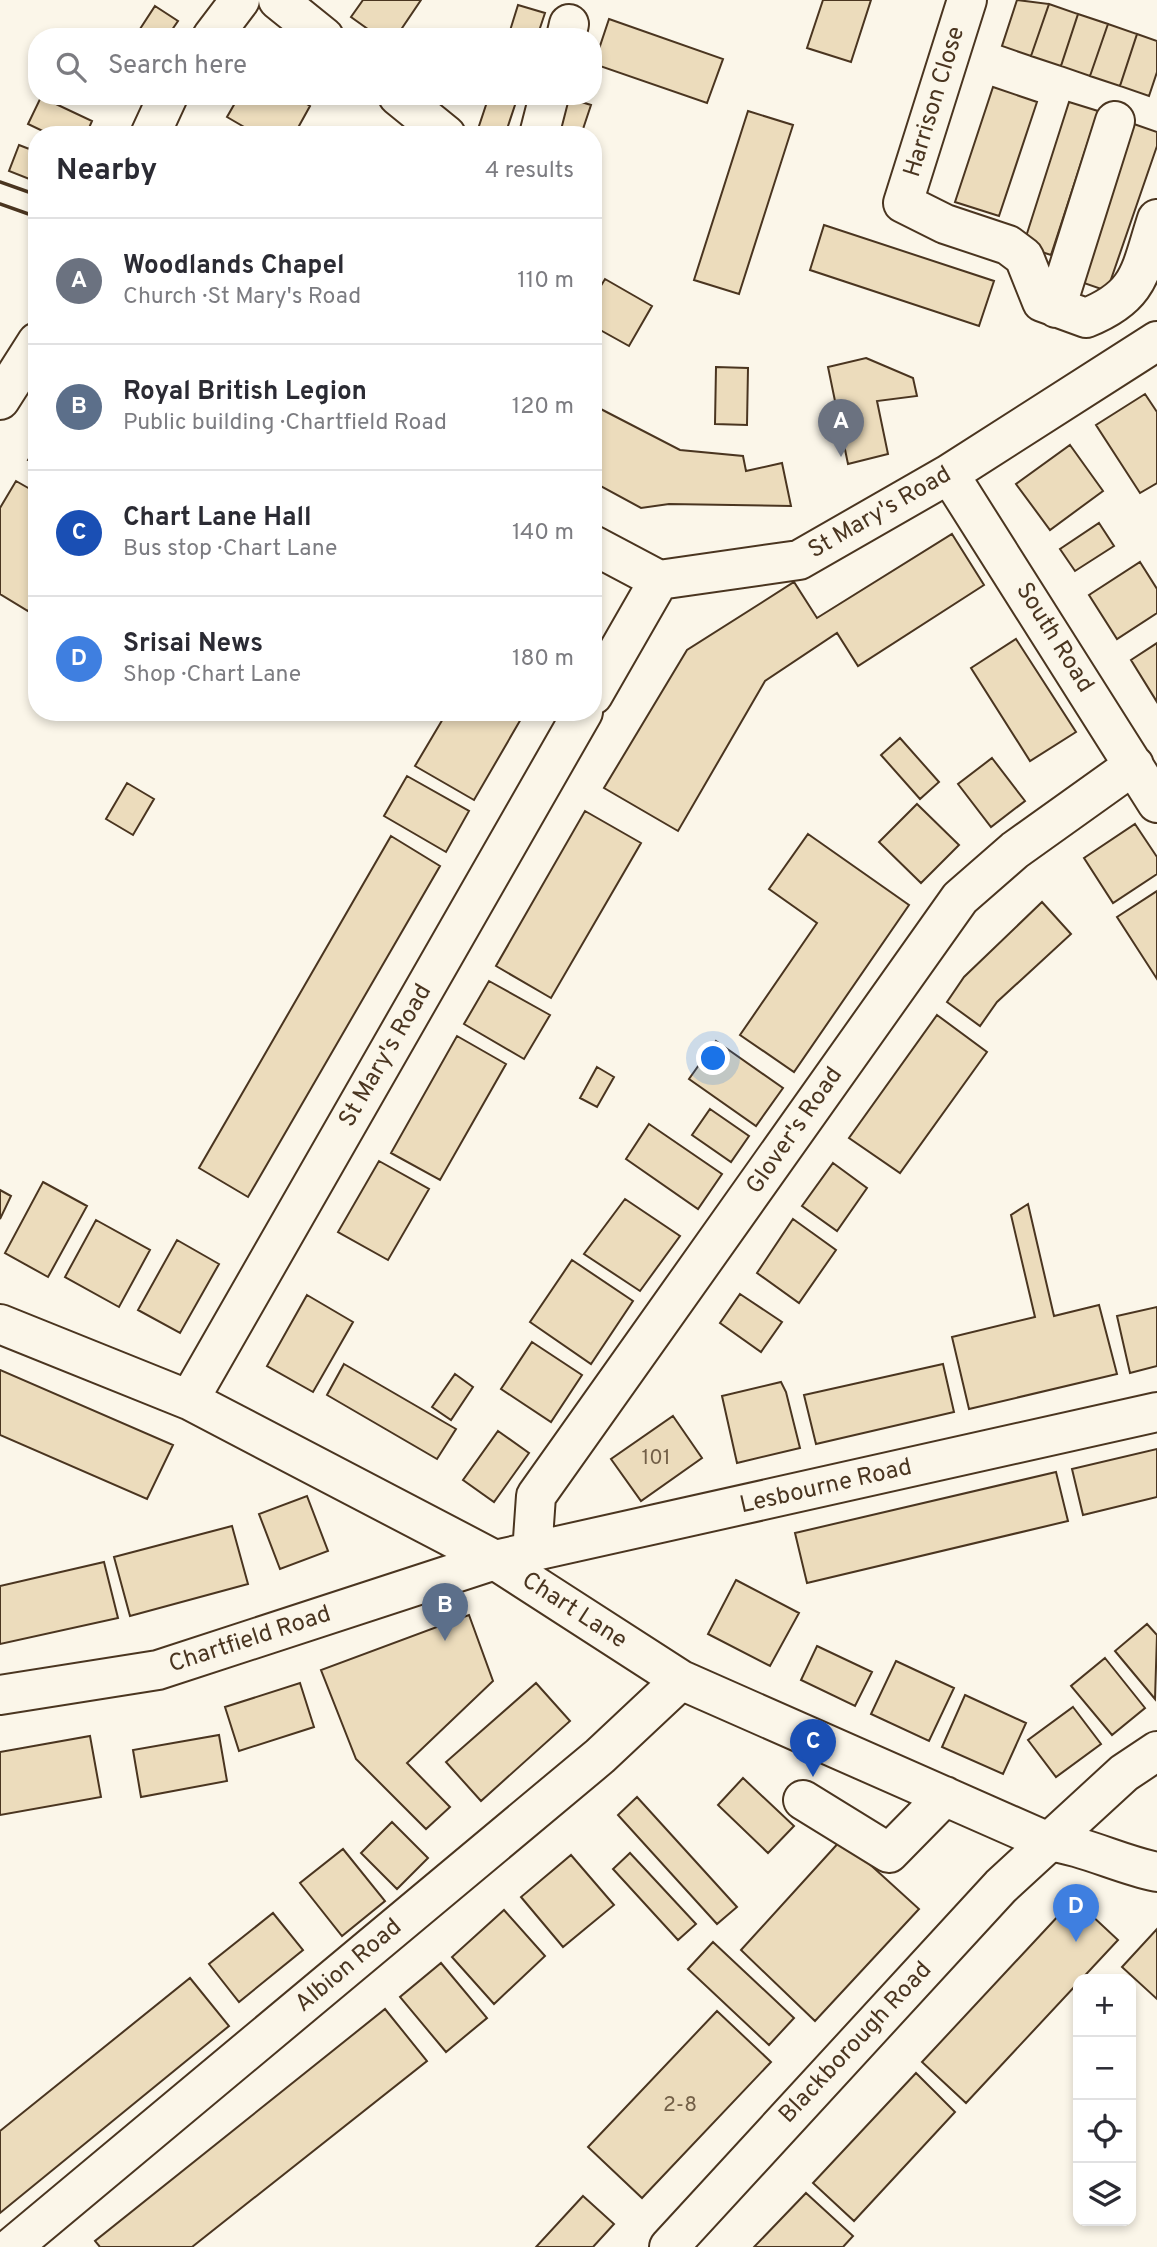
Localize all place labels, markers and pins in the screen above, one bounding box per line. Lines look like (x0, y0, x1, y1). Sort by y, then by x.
pin: A (818, 399, 864, 457)
pin: B (422, 1583, 468, 1641)
pin: C (790, 1719, 836, 1777)
pin: D (1053, 1884, 1099, 1942)

